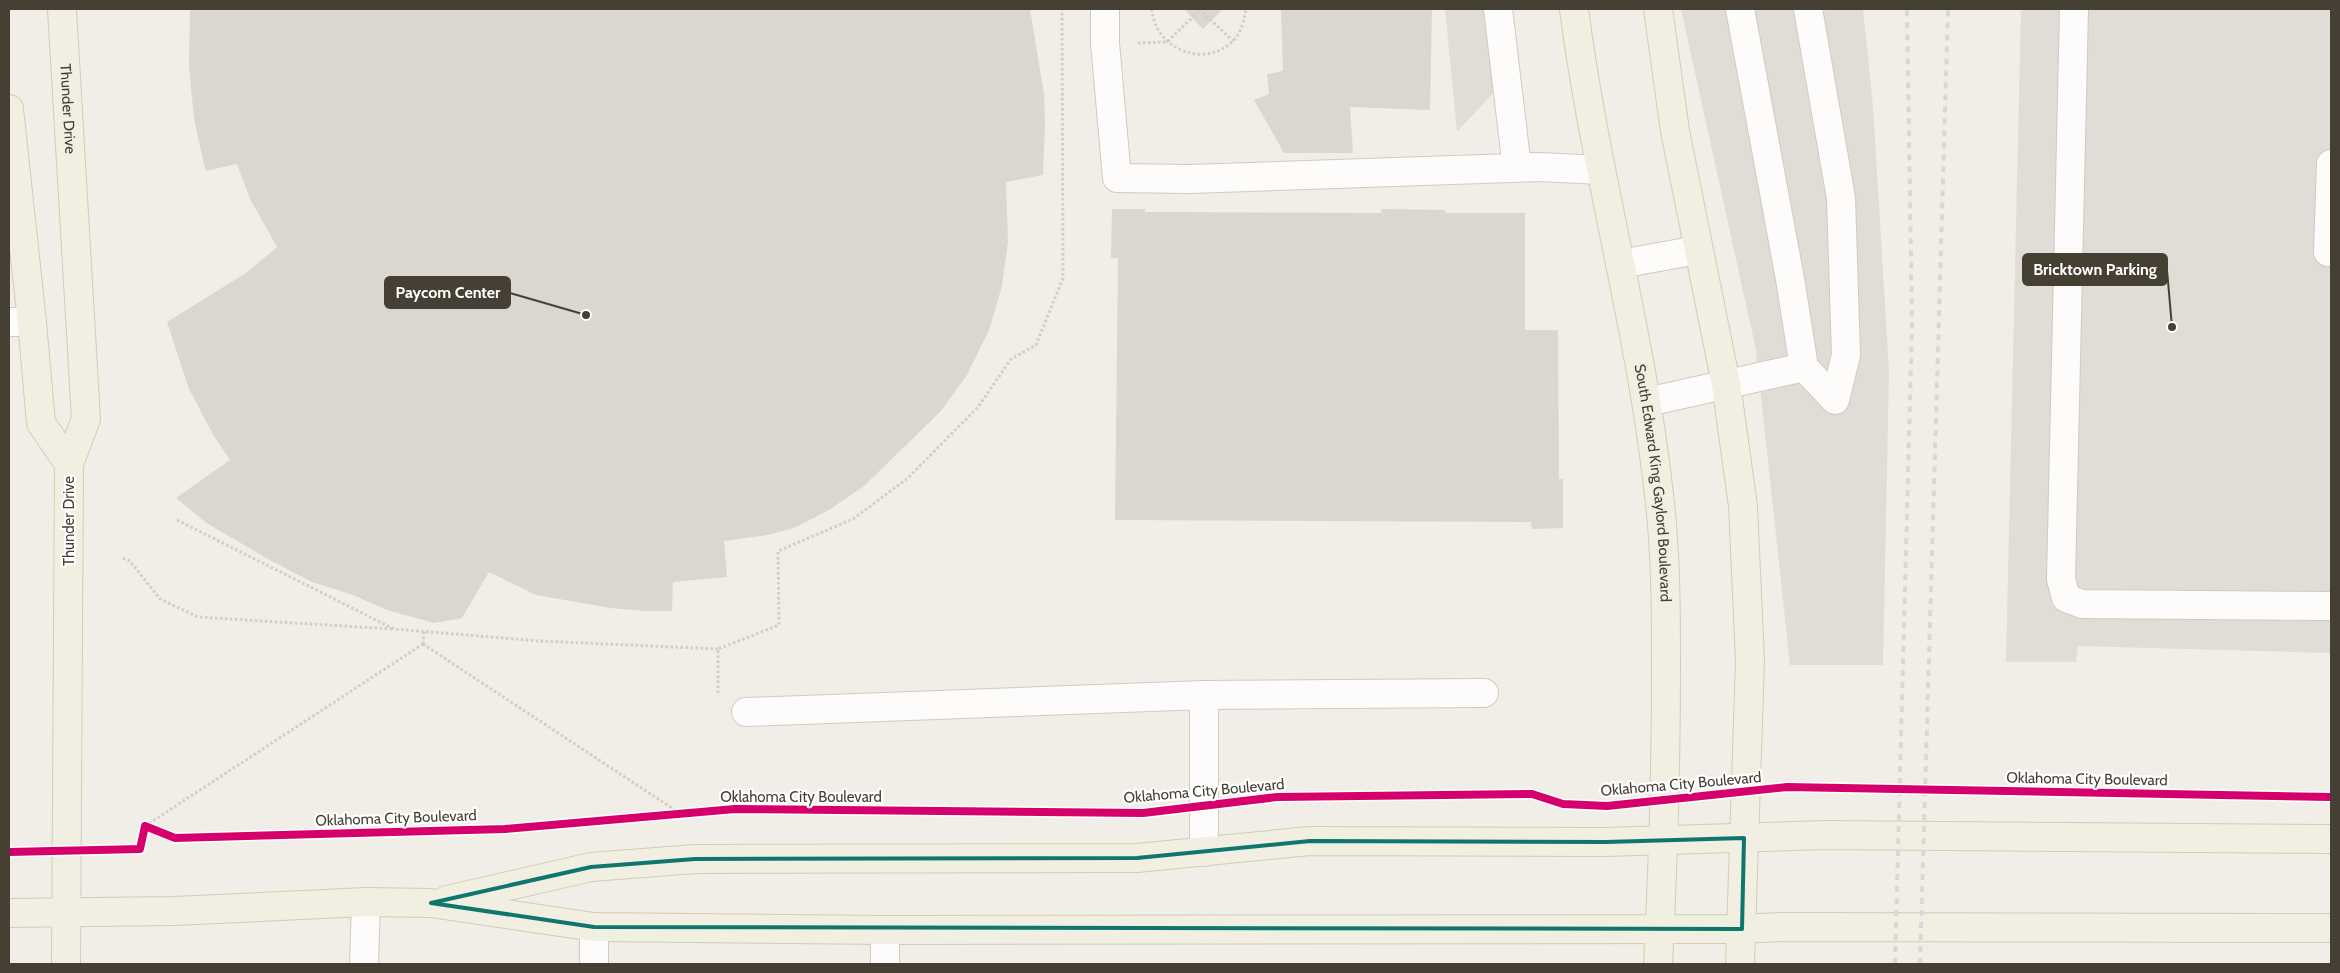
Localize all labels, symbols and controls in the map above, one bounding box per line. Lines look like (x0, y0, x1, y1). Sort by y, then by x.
street label: Thunder Drive (56, 63, 79, 155)
callout: Bricktown Parking (2023, 254, 2167, 285)
text: Bricktown Parking (2033, 260, 2157, 279)
callout: Paycom Center (385, 277, 510, 308)
text: Paycom Center (396, 283, 501, 302)
street label: South Edward King Gaylord Boulevard (1631, 363, 1675, 602)
street label: Thunder Drive (60, 476, 78, 566)
street label: Oklahoma City Boulevard (1600, 768, 1762, 800)
street label: Oklahoma City Boulevard (2006, 769, 2168, 789)
street label: Oklahoma City Boulevard (1123, 775, 1285, 807)
street label: Oklahoma City Boulevard (720, 788, 882, 806)
street label: Oklahoma City Boulevard (315, 806, 477, 830)

